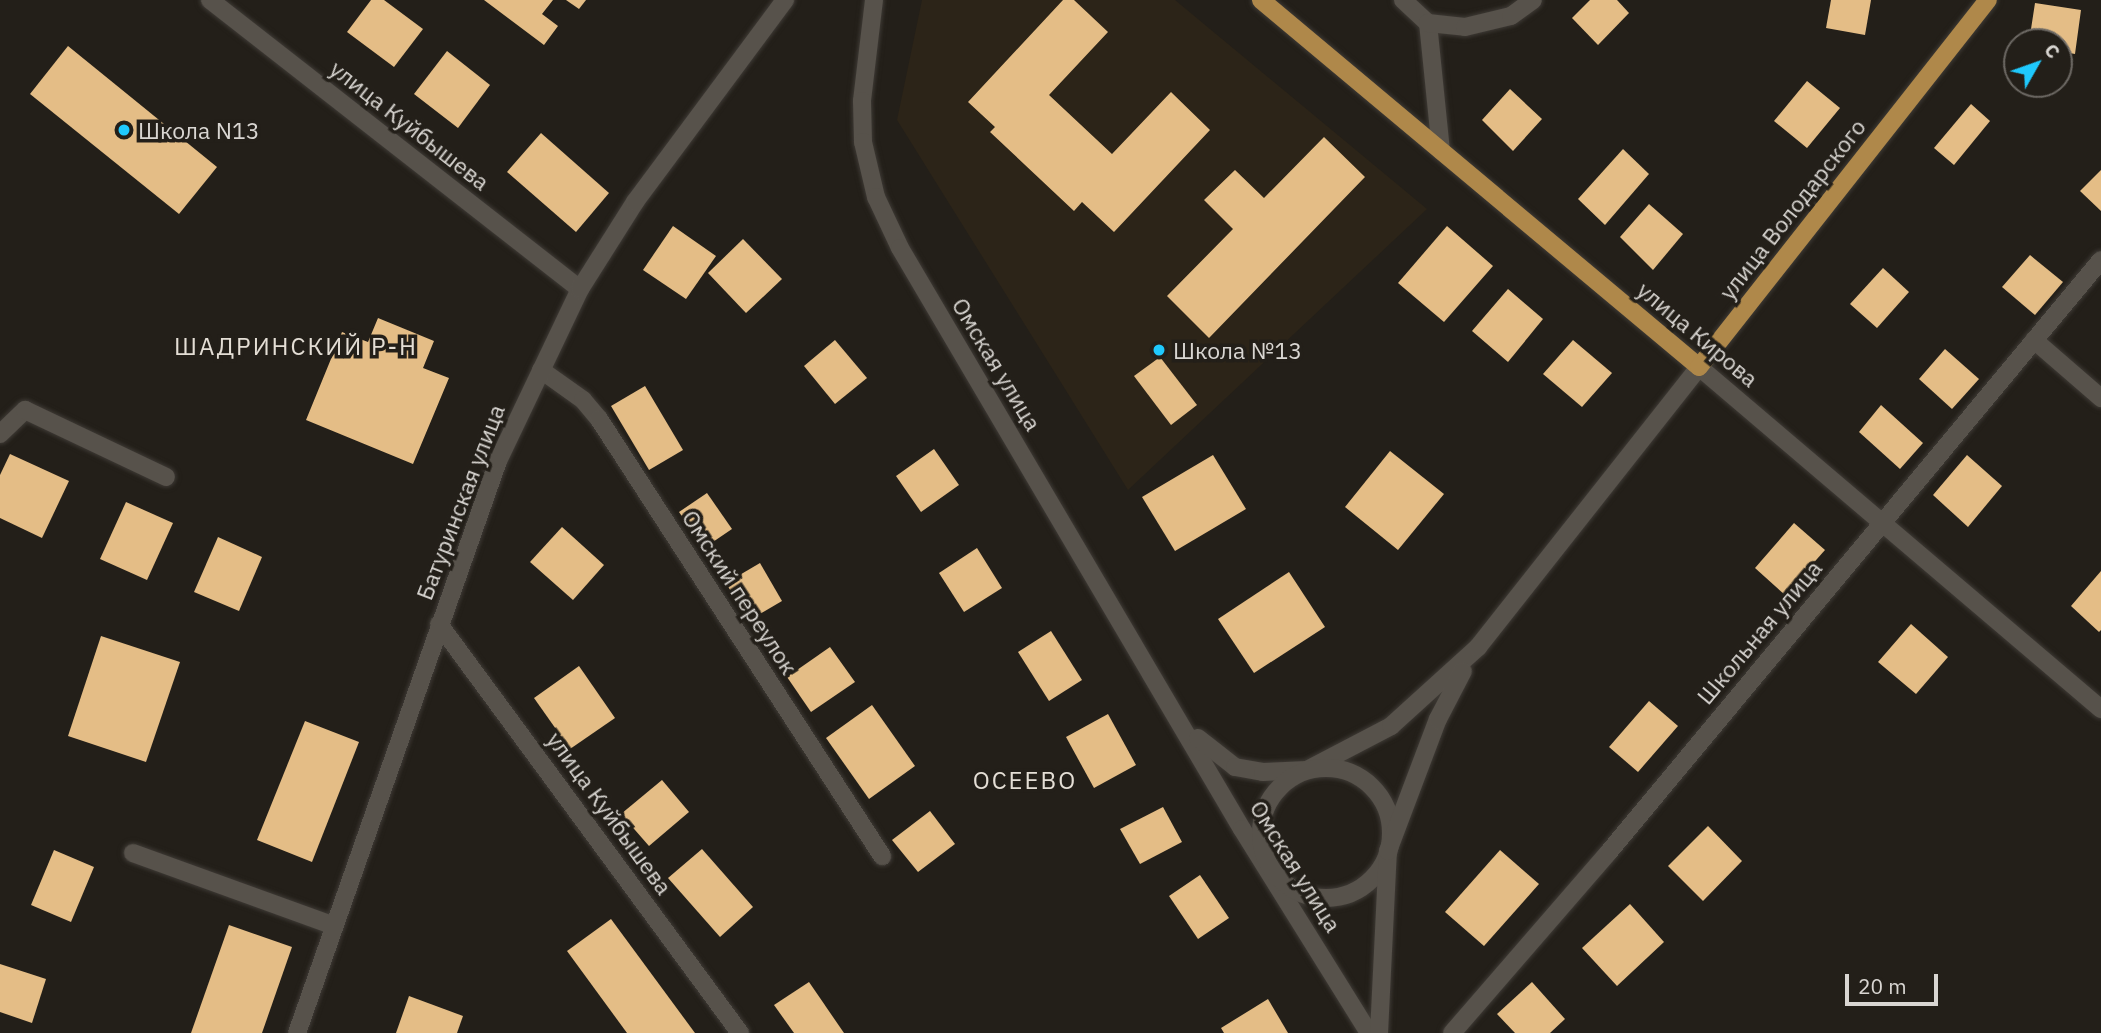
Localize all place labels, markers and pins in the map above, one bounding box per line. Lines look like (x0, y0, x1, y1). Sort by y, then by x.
place label: Школа N13 (138, 116, 260, 144)
marker: Школа N13 (116, 122, 132, 138)
place label: Школа №13 (1173, 336, 1302, 364)
marker: Школа №13 (1151, 342, 1167, 358)

